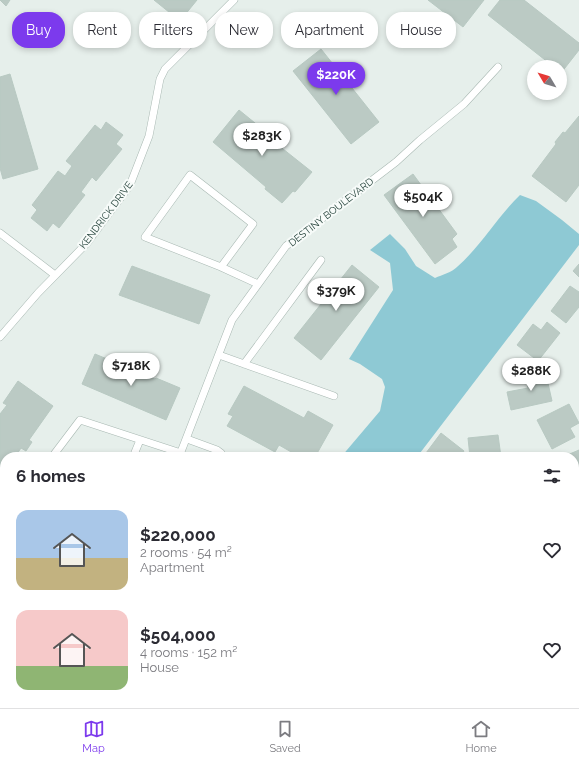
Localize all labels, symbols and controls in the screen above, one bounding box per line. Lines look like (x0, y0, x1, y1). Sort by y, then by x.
chip: Buy (12, 12, 65, 48)
chip: Rent (73, 12, 131, 48)
chip: Filters (139, 12, 207, 48)
chip: New (215, 12, 273, 48)
chip: Apartment (281, 12, 378, 48)
chip: House (386, 12, 456, 48)
north arrow (527, 60, 567, 100)
map controls (527, 60, 567, 100)
pin: $220K (308, 62, 364, 96)
text: $220K (316, 67, 356, 82)
pin: $283K (234, 123, 290, 157)
text: $283K (242, 128, 282, 143)
street label: DESTINY BOULEVARD (286, 175, 376, 249)
street label: KENDRICK DRIVE (77, 179, 135, 251)
pin: $504K (395, 184, 451, 218)
text: $504K (403, 189, 443, 204)
pin: $379K (308, 278, 364, 312)
text: $379K (316, 283, 356, 298)
pin: $718K (103, 353, 159, 387)
text: $718K (112, 358, 150, 373)
pin: $288K (503, 358, 559, 392)
text: $288K (511, 363, 551, 378)
icon: filters (541, 465, 563, 487)
text: 6 homes (16, 466, 85, 486)
text: $220,000 (140, 525, 216, 545)
icon: home (48, 526, 96, 574)
icon: heart (541, 539, 563, 561)
text: 2 rooms · 54 m² (140, 545, 232, 560)
text: Apartment (140, 560, 204, 575)
text: $504,000 (140, 625, 216, 645)
icon: home (48, 626, 96, 674)
icon: heart (541, 639, 563, 661)
text: 4 rooms · 152 m² (140, 645, 237, 660)
text: House (140, 660, 179, 675)
tab: Map (82, 718, 105, 755)
tab: Saved (269, 718, 301, 755)
tab: Home (466, 718, 497, 755)

